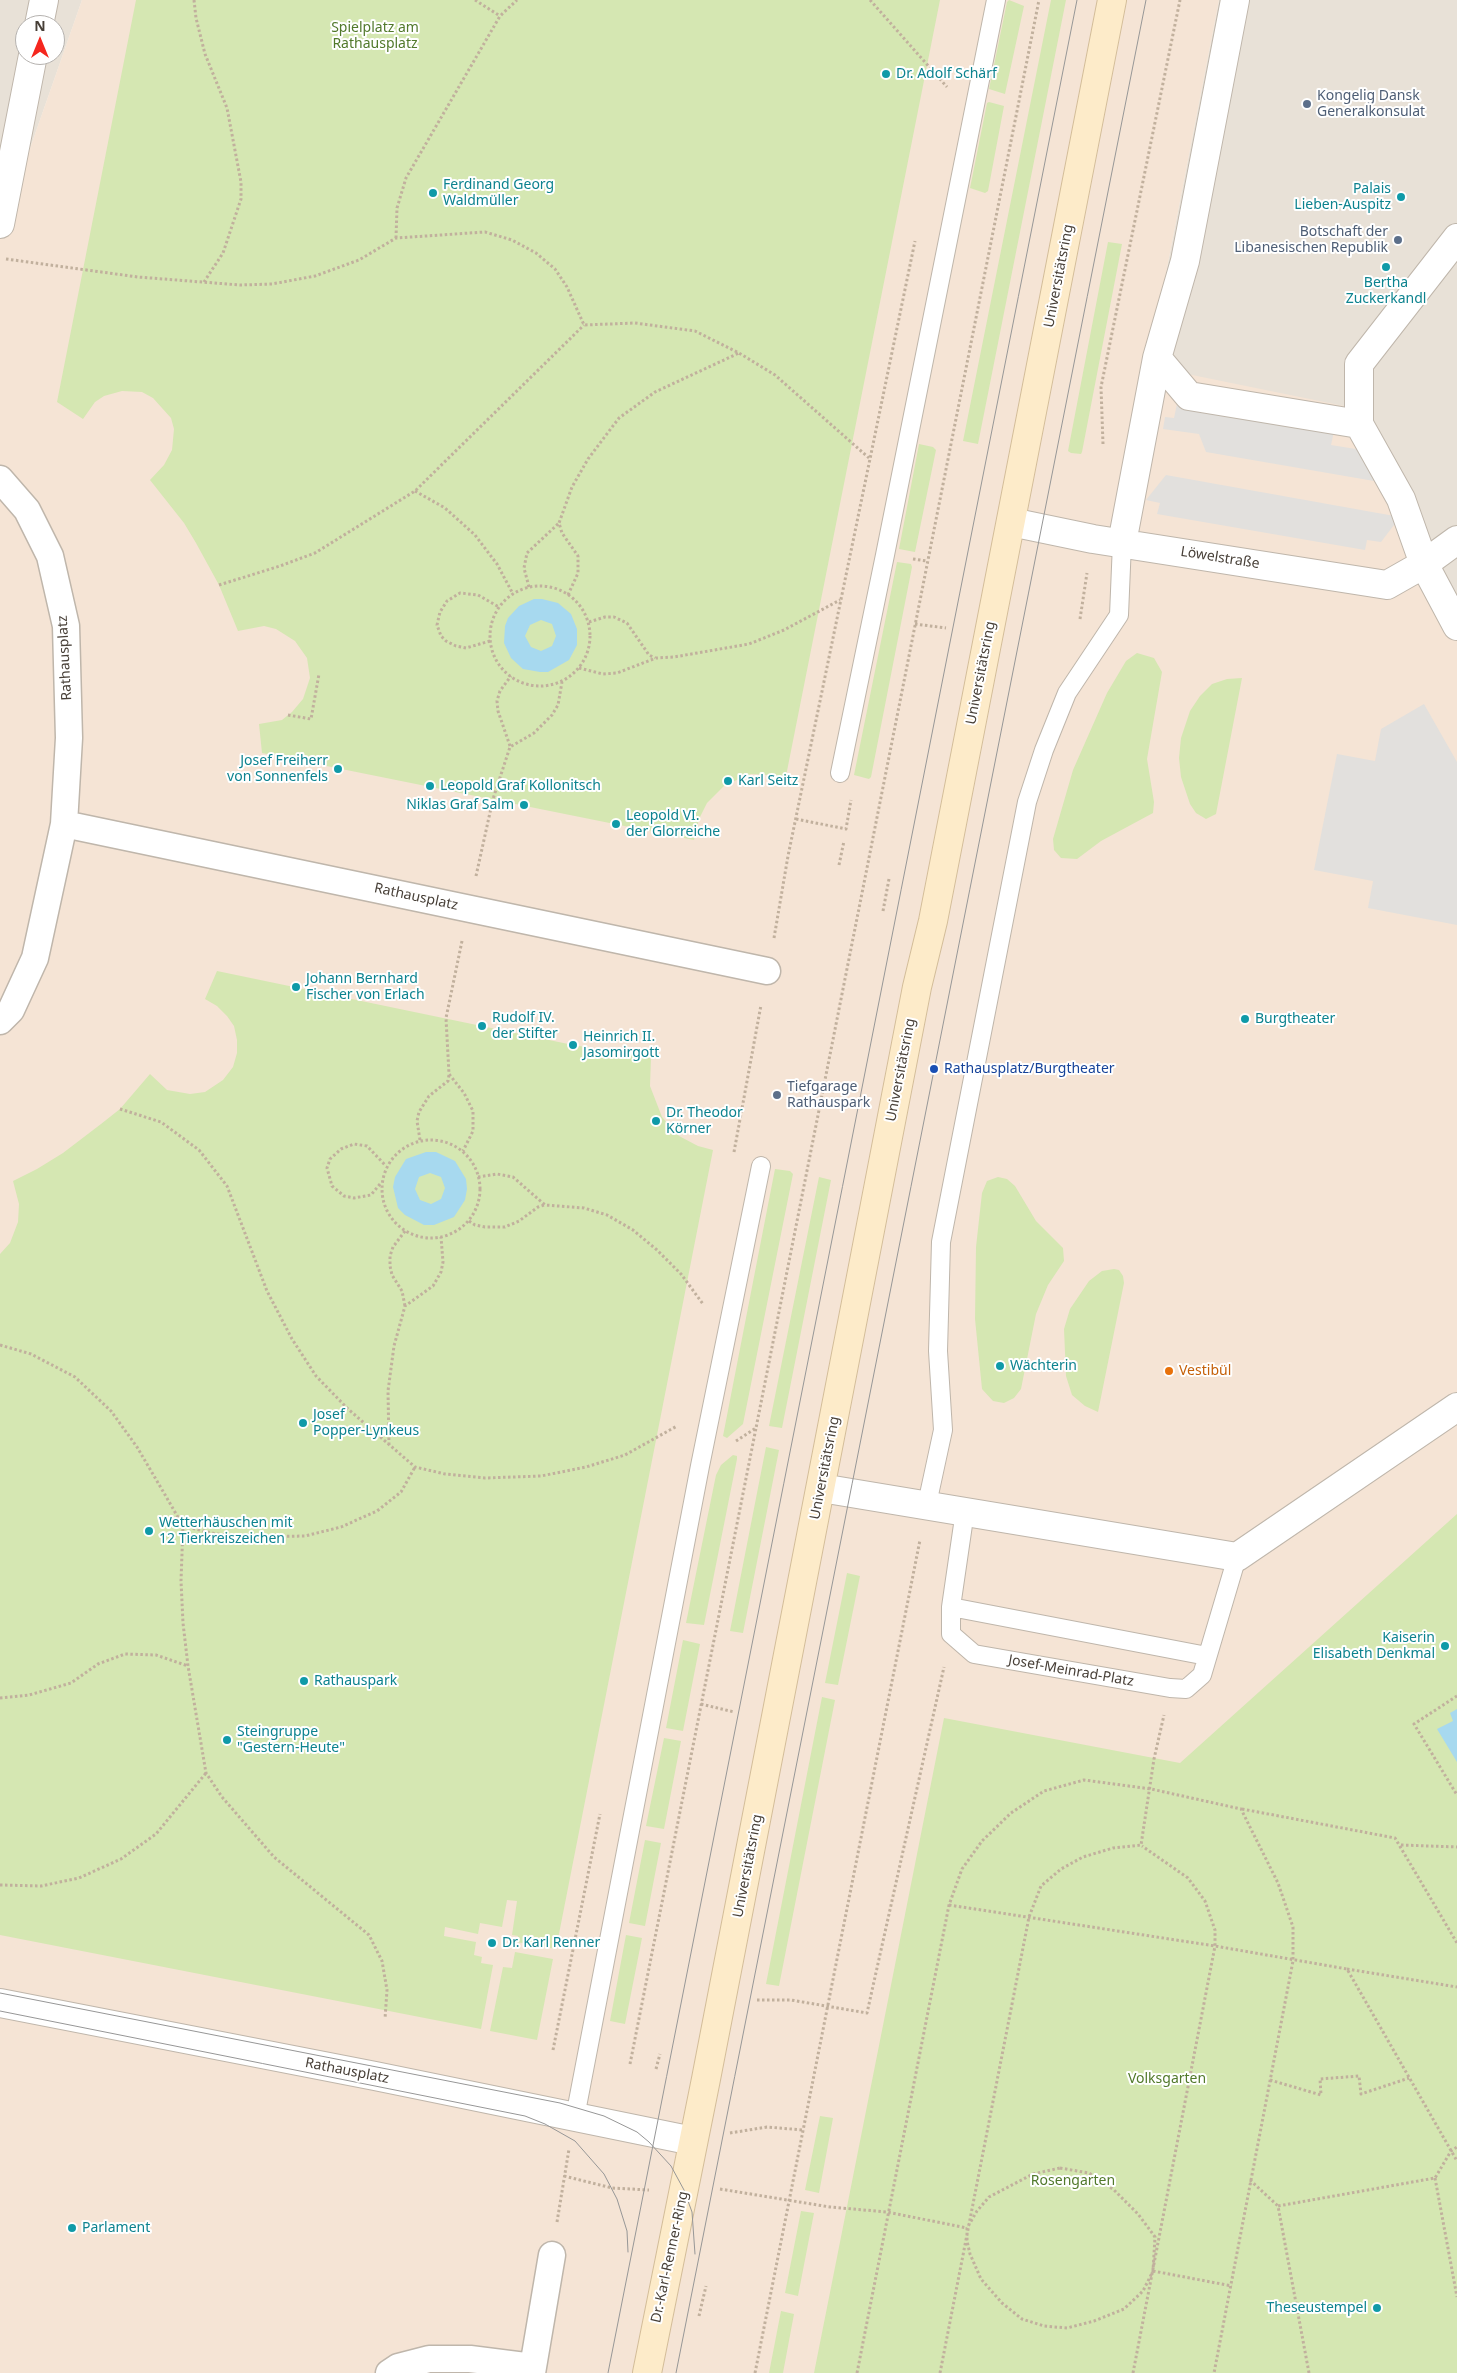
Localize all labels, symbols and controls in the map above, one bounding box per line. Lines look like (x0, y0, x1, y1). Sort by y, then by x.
north arrow (15, 15, 65, 65)
text: N (34, 16, 46, 35)
park label: Spielplatz am Rathausplatz (331, 20, 419, 52)
place label: Dr. Adolf Schärf (896, 66, 997, 82)
marker: Dr. Adolf Schärf (880, 68, 892, 80)
place label: Kongelig Dansk Generalkonsulat (1317, 88, 1425, 120)
marker: Kongelig Dansk Generalkonsulat (1301, 98, 1313, 110)
place label: Ferdinand Georg Waldmüller (443, 177, 554, 210)
place label: Palais Lieben-Auspitz (1294, 181, 1391, 213)
marker: Ferdinand Georg Waldmüller (427, 187, 439, 199)
marker: Palais Lieben-Auspitz (1395, 191, 1407, 203)
street label: Universitätsring (1041, 223, 1077, 329)
place label: Botschaft der Libanesischen Republik (1234, 224, 1388, 256)
marker: Botschaft der Libanesischen Republik (1392, 234, 1404, 246)
marker: Bertha Zuckerkandl (1380, 261, 1392, 273)
place label: Bertha Zuckerkandl (1346, 275, 1426, 308)
street label: Löwelstraße (1179, 543, 1261, 573)
street label: Rathausplatz (54, 615, 76, 701)
street label: Universitätsring (963, 620, 999, 726)
place label: Josef Freiherr von Sonnenfels (227, 753, 328, 786)
marker: Josef Freiherr von Sonnenfels (332, 763, 344, 775)
place label: Karl Seitz (738, 773, 798, 789)
marker: Karl Seitz (722, 775, 734, 787)
place label: Leopold Graf Kollonitsch (440, 778, 601, 794)
marker: Leopold Graf Kollonitsch (424, 780, 436, 792)
place label: Niklas Graf Salm (406, 797, 514, 813)
marker: Niklas Graf Salm (518, 799, 530, 811)
place label: Leopold VI. der Glorreiche (626, 808, 720, 840)
marker: Leopold VI. der Glorreiche (610, 818, 622, 830)
street label: Rathausplatz (373, 880, 459, 914)
place label: Johann Bernhard Fischer von Erlach (306, 971, 425, 1004)
marker: Johann Bernhard Fischer von Erlach (290, 981, 302, 993)
place label: Rudolf IV. der Stifter (492, 1010, 558, 1042)
place label: Burgtheater (1255, 1011, 1335, 1027)
marker: Burgtheater (1239, 1013, 1251, 1025)
street label: Universitätsring (883, 1017, 919, 1123)
marker: Rudolf IV. der Stifter (476, 1020, 488, 1032)
place label: Heinrich II. Jasomirgott (583, 1029, 659, 1062)
marker: Heinrich II. Jasomirgott (567, 1039, 579, 1051)
place label: Rathausplatz/Burgtheater (944, 1061, 1115, 1077)
marker: Rathausplatz/Burgtheater (928, 1063, 940, 1075)
place label: Tiefgarage Rathauspark (787, 1079, 870, 1112)
marker: Tiefgarage Rathauspark (771, 1089, 783, 1101)
place label: Dr. Theodor Körner (666, 1105, 743, 1138)
marker: Dr. Theodor Körner (650, 1115, 662, 1127)
place label: Wächterin (1010, 1358, 1077, 1374)
marker: Wächterin (994, 1360, 1006, 1372)
place label: Vestibül (1179, 1363, 1231, 1379)
marker: Vestibül (1163, 1365, 1175, 1377)
place label: Josef Popper-Lynkeus (313, 1407, 419, 1440)
street label: Universitätsring (807, 1415, 843, 1521)
marker: Josef Popper-Lynkeus (297, 1417, 309, 1429)
place label: Wetterhäuschen mit 12 Tierkreiszeichen (159, 1515, 293, 1548)
marker: Wetterhäuschen mit 12 Tierkreiszeichen (143, 1525, 155, 1537)
place label: Kaiserin Elisabeth Denkmal (1313, 1630, 1435, 1662)
marker: Kaiserin Elisabeth Denkmal (1439, 1640, 1451, 1652)
street label: Josef-Meinrad-Platz (1007, 1652, 1135, 1690)
place label: Rathauspark (314, 1673, 397, 1689)
marker: Rathauspark (298, 1675, 310, 1687)
place label: Steingruppe "Gestern-Heute" (237, 1724, 345, 1756)
marker: Steingruppe "Gestern-Heute" (221, 1734, 233, 1746)
street label: Universitätsring (730, 1813, 766, 1919)
place label: Dr. Karl Renner (502, 1935, 600, 1951)
marker: Dr. Karl Renner (486, 1937, 498, 1949)
street label: Rathausplatz (304, 2055, 390, 2087)
park label: Volksgarten (1128, 2071, 1206, 2087)
park label: Rosengarten (1031, 2173, 1115, 2189)
street label: Dr.-Karl-Renner-Ring (648, 2190, 692, 2324)
place label: Parlament (82, 2220, 150, 2236)
marker: Parlament (66, 2222, 78, 2234)
place label: Theseustempel (1267, 2300, 1367, 2316)
marker: Theseustempel (1371, 2302, 1383, 2314)

